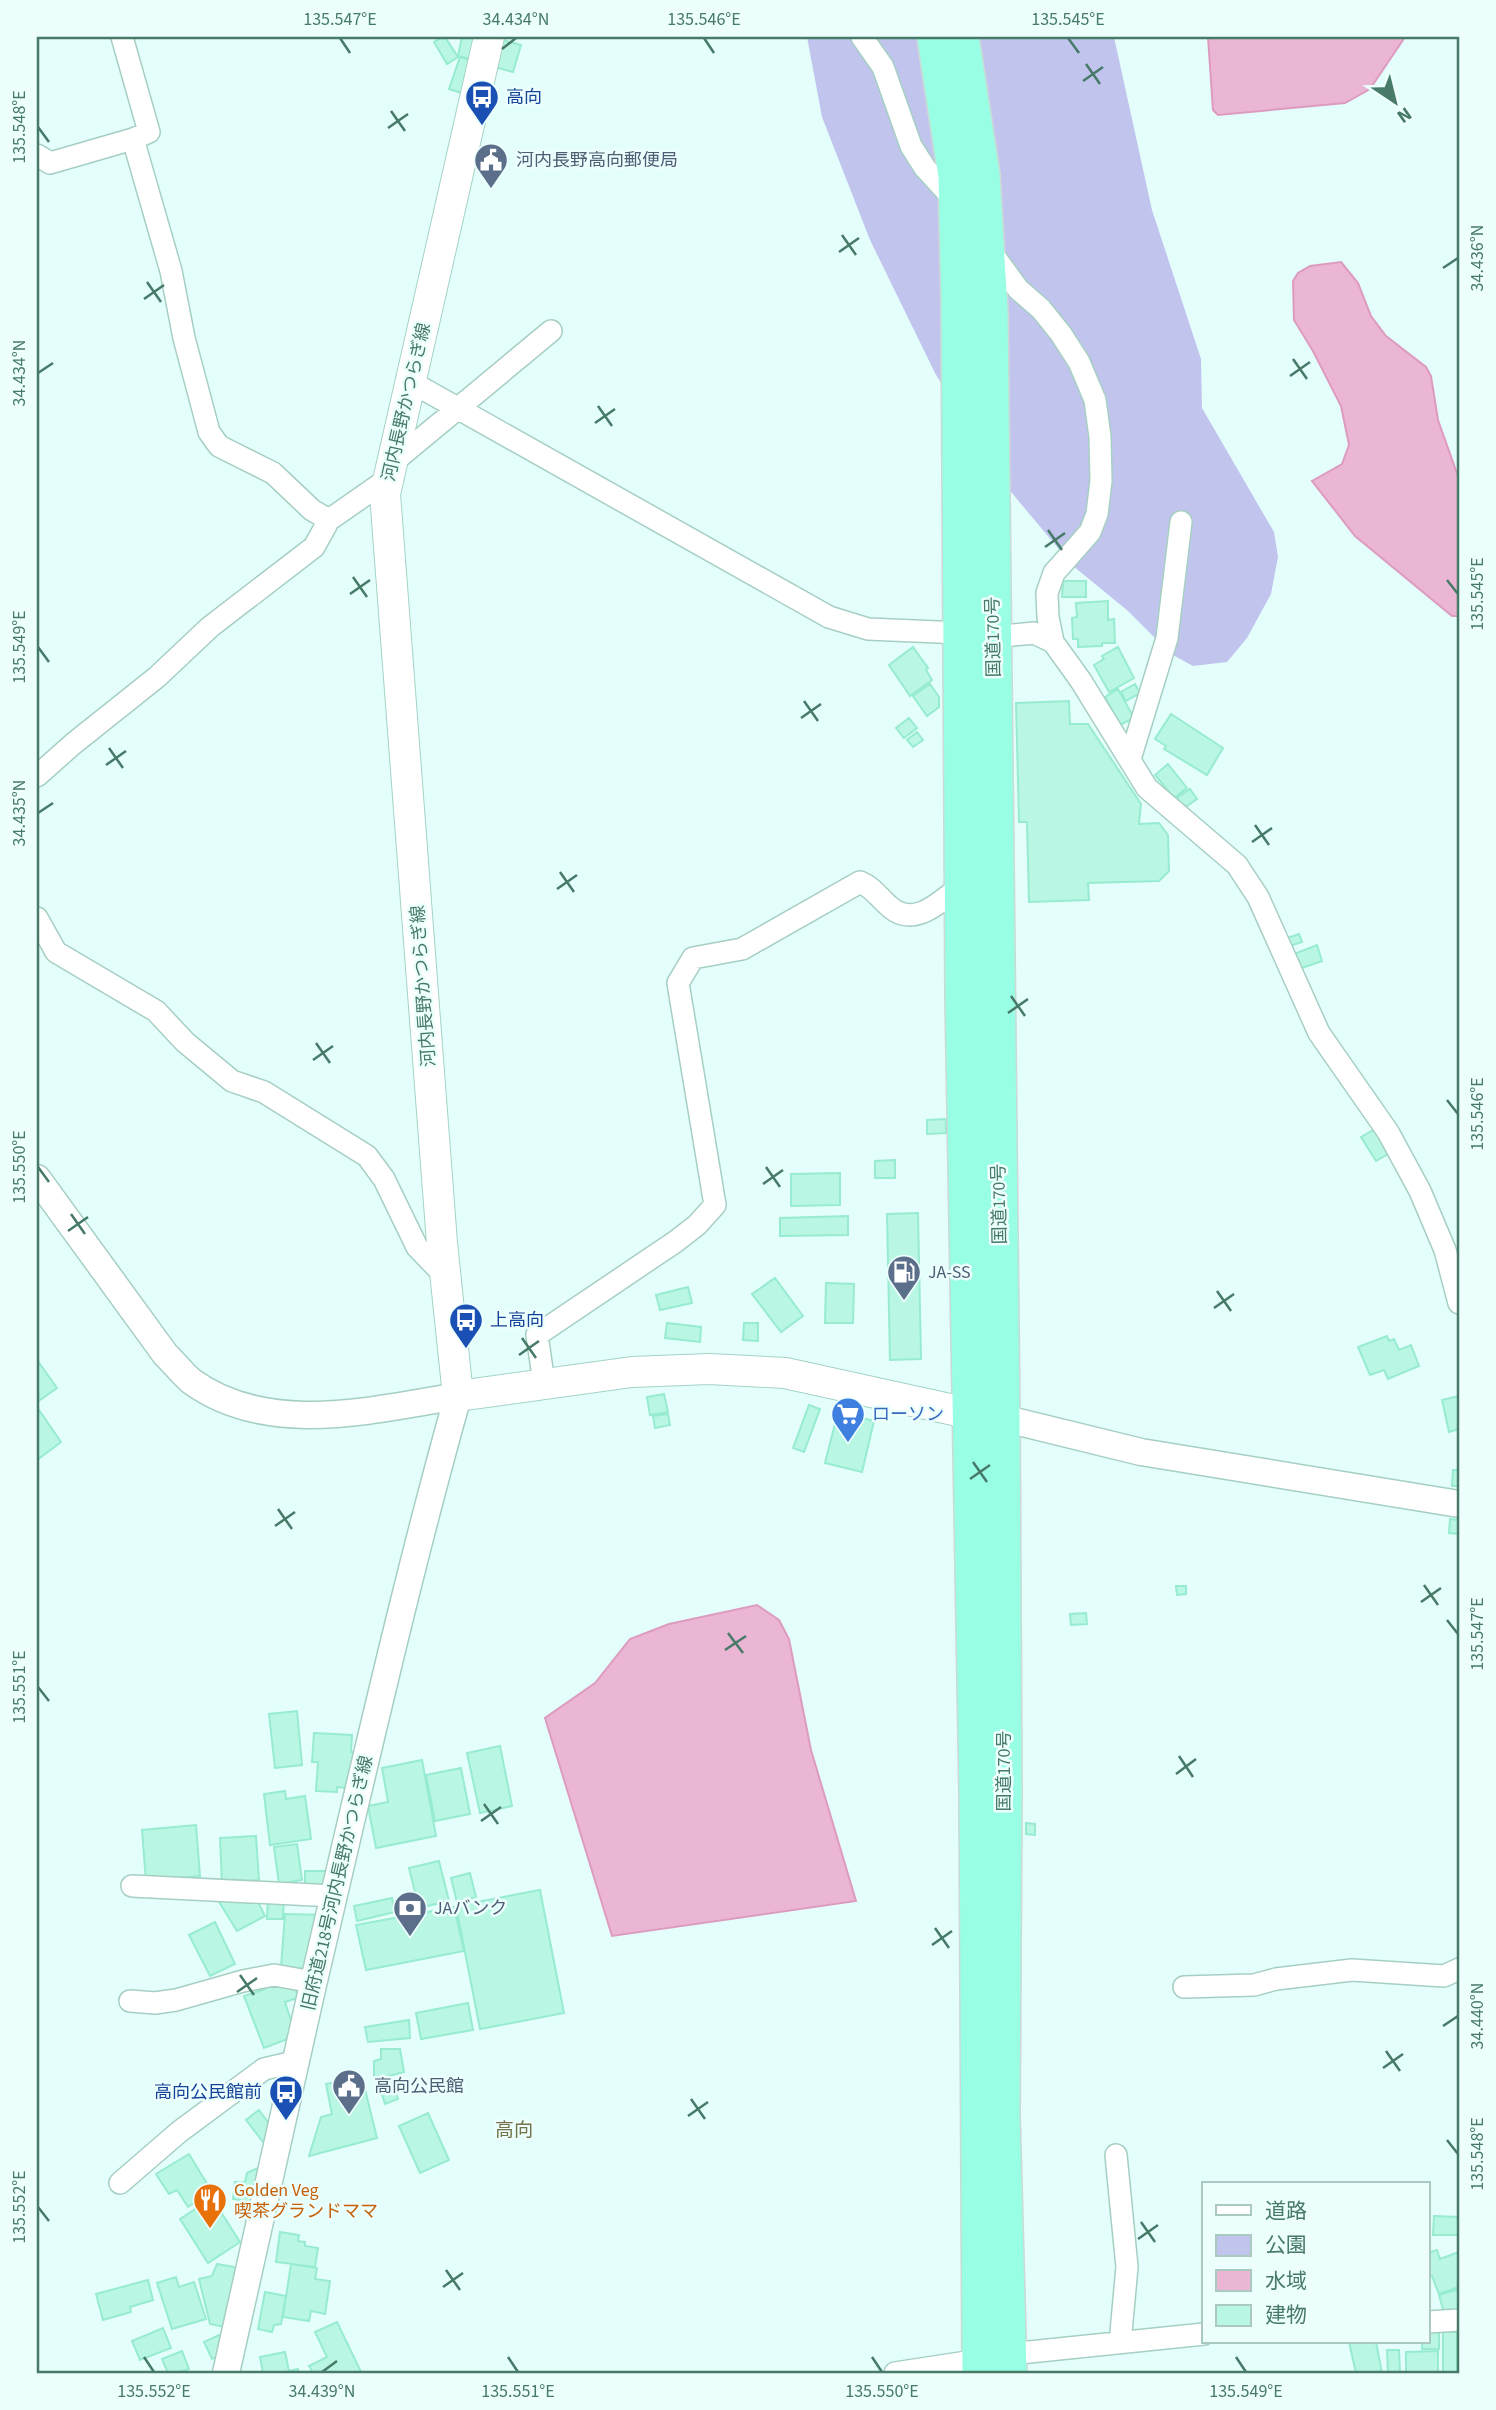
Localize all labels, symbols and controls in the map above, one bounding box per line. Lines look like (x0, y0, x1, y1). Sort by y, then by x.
text: 135.547°E (303, 7, 377, 32)
text: 34.434°N (483, 7, 549, 32)
text: 135.546°E (667, 7, 741, 32)
text: 135.545°E (1031, 7, 1105, 32)
north arrow (1360, 66, 1430, 136)
bus stop icon: 高向 (463, 78, 501, 127)
place label: 高向 (506, 85, 542, 110)
text: 135.548°E (7, 90, 32, 164)
text: N (1391, 100, 1417, 129)
public building icon: 河内長野高向郵便局 (472, 141, 510, 190)
place label: 河内長野高向郵便局 (516, 148, 678, 173)
text: 34.436°N (1465, 225, 1490, 291)
street label: 河内長野かつらぎ線 (376, 320, 437, 484)
text: 34.434°N (7, 340, 32, 406)
text: 135.545°E (1465, 557, 1490, 631)
street label: 国道170号 (980, 596, 1007, 678)
text: 135.549°E (7, 610, 32, 684)
text: 34.435°N (7, 780, 32, 846)
street label: 河内長野かつらぎ線 (405, 904, 442, 1068)
text: 135.546°E (1465, 1077, 1490, 1151)
text: 135.550°E (7, 1130, 32, 1204)
street label: 国道170号 (986, 1163, 1013, 1245)
fuel station icon: JA-SS (885, 1253, 923, 1302)
place label: JA-SS (928, 1260, 971, 1285)
bus stop icon: 上高向 (447, 1301, 485, 1350)
place label: 上高向 (490, 1308, 544, 1333)
supermarket icon: ローソン (829, 1395, 867, 1444)
place label: ローソン (872, 1402, 944, 1427)
text: 135.547°E (1465, 1597, 1490, 1671)
text: 135.551°E (7, 1650, 32, 1724)
street label: 国道170号 (992, 1731, 1017, 1811)
street label: 旧府道218号河内長野かつらぎ線 (296, 1753, 379, 2013)
bank icon: JAバンク (391, 1889, 429, 1938)
place label: JAバンク (434, 1896, 507, 1921)
text: 34.440°N (1465, 1983, 1490, 2049)
public building icon: 高向公民館 (330, 2067, 368, 2116)
bus stop icon: 高向公民館前 (267, 2073, 305, 2122)
place label: 高向公民館 (374, 2074, 464, 2099)
place label: 高向公民館前 (154, 2080, 262, 2105)
district label: 高向 (495, 2117, 533, 2144)
text: 135.548°E (1465, 2117, 1490, 2191)
text: 135.552°E (7, 2170, 32, 2244)
place label: Golden Veg 喫茶グランドママ (234, 2178, 378, 2224)
restaurant icon: Golden Veg 喫茶グランドママ (191, 2181, 229, 2230)
legend (1202, 2182, 1430, 2344)
text: 道路 (1265, 2196, 1307, 2226)
text: 公園 (1265, 2230, 1307, 2260)
text: 水域 (1265, 2266, 1307, 2296)
text: 建物 (1265, 2300, 1307, 2330)
text: 135.552°E (117, 2379, 191, 2404)
text: 34.439°N (289, 2379, 355, 2404)
text: 135.551°E (481, 2379, 555, 2404)
text: 135.550°E (845, 2379, 919, 2404)
text: 135.549°E (1209, 2379, 1283, 2404)

